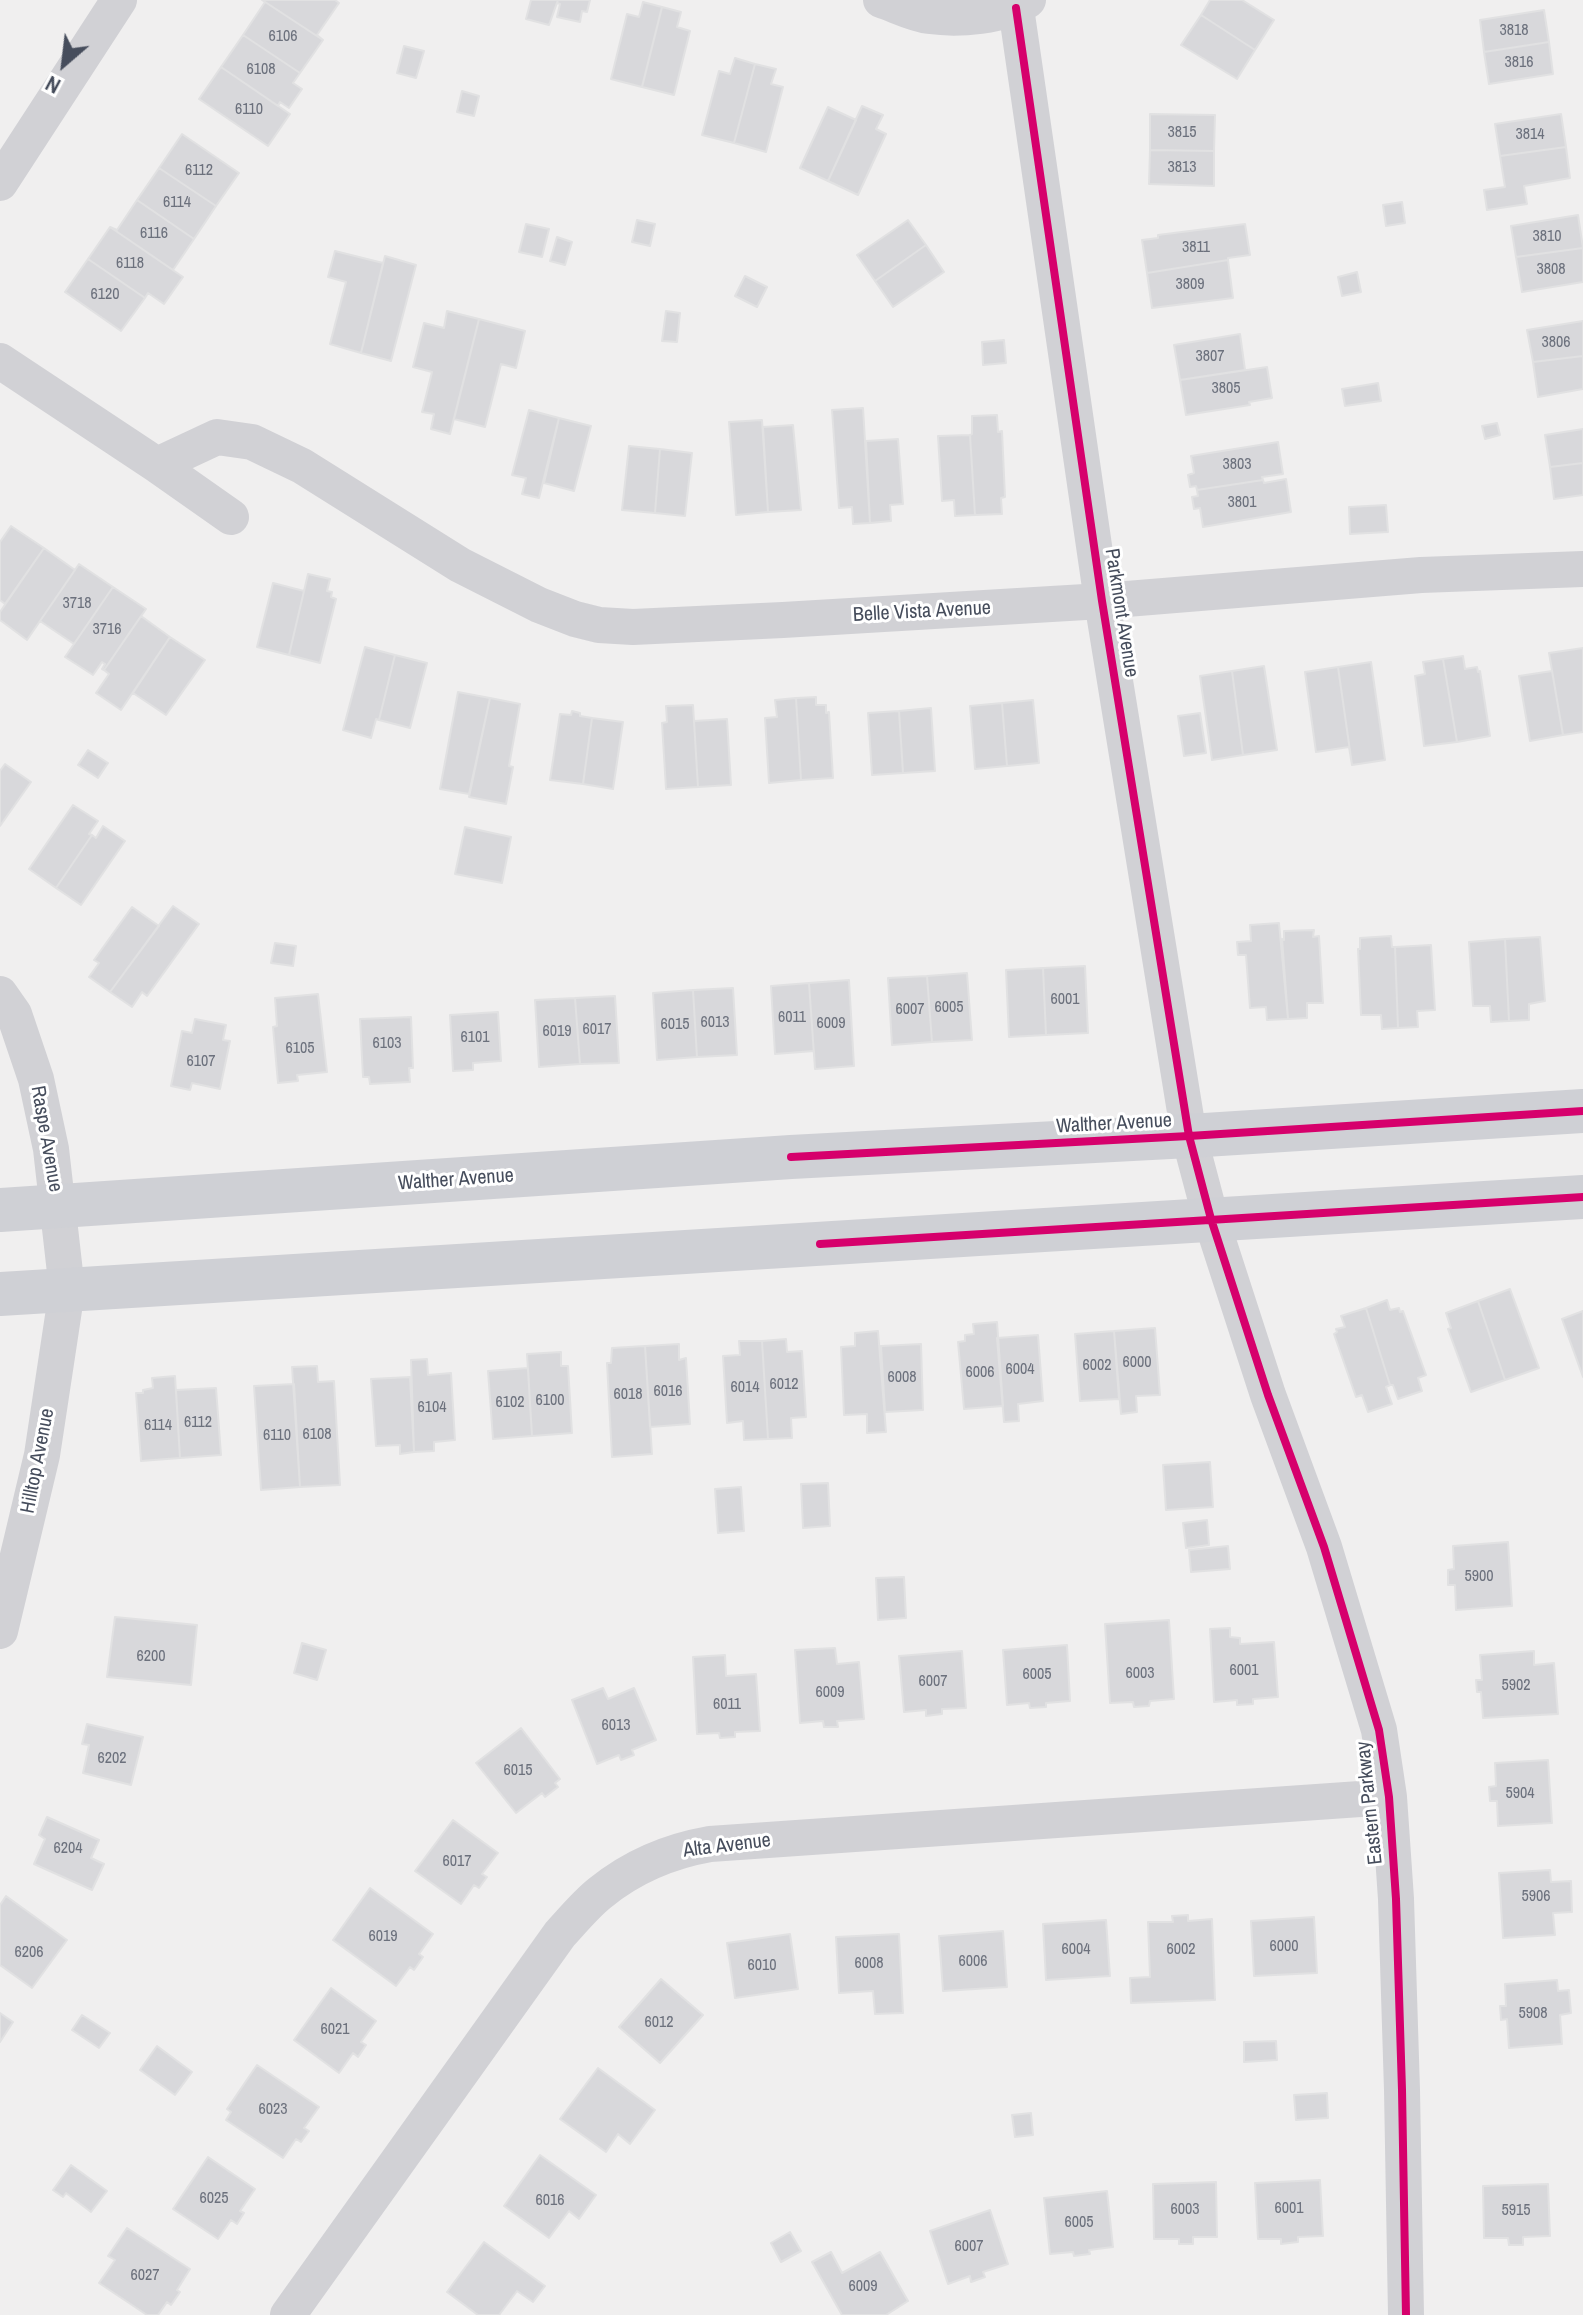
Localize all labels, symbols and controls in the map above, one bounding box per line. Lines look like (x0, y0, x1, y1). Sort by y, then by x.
house number: 3818 (1499, 21, 1529, 41)
north arrow (24, 24, 104, 104)
house number: 6106 (268, 27, 298, 47)
house number: 3816 (1504, 53, 1534, 73)
house number: 6108 (246, 60, 276, 80)
text: N (40, 69, 66, 101)
house number: 6110 (235, 100, 263, 120)
house number: 3815 (1167, 123, 1197, 143)
house number: 3814 (1515, 125, 1545, 145)
house number: 3813 (1167, 158, 1197, 178)
house number: 6112 (185, 161, 213, 181)
house number: 6114 (163, 193, 191, 213)
house number: 6116 (140, 224, 168, 244)
house number: 3810 (1532, 227, 1562, 247)
house number: 3811 (1182, 238, 1210, 258)
house number: 6118 (116, 254, 144, 274)
house number: 3808 (1536, 260, 1566, 280)
house number: 3809 (1175, 275, 1205, 295)
house number: 6120 (90, 285, 120, 305)
house number: 3806 (1541, 333, 1571, 353)
house number: 3807 (1195, 347, 1225, 367)
house number: 3805 (1211, 379, 1241, 399)
house number: 3803 (1222, 455, 1252, 475)
house number: 3801 (1227, 493, 1257, 513)
street label: Parkmont Avenue (1099, 547, 1143, 679)
house number: 3718 (62, 594, 92, 614)
street label: Belle Vista Avenue (852, 596, 992, 628)
house number: 3716 (92, 620, 122, 640)
house number: 6001 (1050, 990, 1080, 1010)
house number: 6005 (934, 998, 964, 1018)
house number: 6007 (895, 1000, 925, 1020)
house number: 6011 (778, 1008, 806, 1028)
house number: 6013 (700, 1013, 730, 1033)
house number: 6009 (816, 1014, 846, 1034)
house number: 6015 (660, 1015, 690, 1035)
house number: 6017 (582, 1020, 612, 1040)
house number: 6019 (542, 1022, 572, 1042)
house number: 6101 (460, 1028, 490, 1048)
house number: 6103 (372, 1034, 402, 1054)
house number: 6105 (285, 1039, 315, 1059)
house number: 6107 (186, 1052, 216, 1072)
street label: Raspe Avenue (25, 1084, 67, 1194)
street label: Walther Avenue (1056, 1109, 1172, 1139)
street label: Walther Avenue (397, 1164, 515, 1196)
house number: 6000 (1122, 1353, 1152, 1373)
house number: 6002 (1082, 1356, 1112, 1376)
house number: 6004 (1005, 1360, 1035, 1380)
house number: 6006 (965, 1363, 995, 1383)
house number: 6008 (887, 1368, 917, 1388)
house number: 6012 (769, 1375, 799, 1395)
house number: 6014 (730, 1378, 760, 1398)
house number: 6016 (653, 1382, 683, 1402)
house number: 6018 (613, 1385, 643, 1405)
house number: 6100 (535, 1391, 565, 1411)
house number: 6102 (495, 1393, 525, 1413)
house number: 6104 (417, 1398, 447, 1418)
street label: Hilltop Avenue (16, 1406, 60, 1516)
house number: 6112 (184, 1413, 212, 1433)
house number: 6114 (144, 1416, 172, 1436)
house number: 6108 (302, 1425, 332, 1445)
house number: 6110 (263, 1426, 291, 1446)
house number: 5900 (1464, 1567, 1494, 1587)
house number: 6200 (136, 1647, 166, 1667)
house number: 6001 (1229, 1661, 1259, 1681)
house number: 6003 (1125, 1664, 1155, 1684)
house number: 6005 (1022, 1665, 1052, 1685)
house number: 6007 (918, 1672, 948, 1692)
house number: 5902 (1501, 1676, 1531, 1696)
house number: 6009 (815, 1683, 845, 1703)
house number: 6011 (713, 1695, 741, 1715)
house number: 6013 (601, 1716, 631, 1736)
street label: Eastern Parkway (1352, 1740, 1388, 1866)
house number: 6202 (97, 1749, 127, 1769)
house number: 6015 (503, 1761, 533, 1781)
house number: 5904 (1505, 1784, 1535, 1804)
street label: Alta Avenue (682, 1829, 772, 1863)
house number: 6204 (53, 1839, 83, 1859)
house number: 6017 (442, 1852, 472, 1872)
house number: 5906 (1521, 1887, 1551, 1907)
house number: 6019 (368, 1927, 398, 1947)
house number: 6000 (1269, 1937, 1299, 1957)
house number: 6004 (1061, 1940, 1091, 1960)
house number: 6002 (1166, 1940, 1196, 1960)
house number: 6206 (14, 1943, 44, 1963)
house number: 6006 (958, 1952, 988, 1972)
house number: 6008 (854, 1954, 884, 1974)
house number: 6010 (747, 1956, 777, 1976)
house number: 5908 (1518, 2004, 1548, 2024)
house number: 6012 (644, 2013, 674, 2033)
house number: 6021 (320, 2020, 350, 2040)
house number: 6023 (258, 2100, 288, 2120)
house number: 6025 (199, 2189, 229, 2209)
house number: 6016 (535, 2191, 565, 2211)
house number: 6001 (1274, 2199, 1304, 2219)
house number: 6003 (1170, 2200, 1200, 2220)
house number: 5915 (1501, 2201, 1531, 2221)
house number: 6005 (1064, 2213, 1094, 2233)
house number: 6007 (954, 2237, 984, 2257)
house number: 6027 (130, 2266, 160, 2286)
house number: 6009 (848, 2277, 878, 2297)

